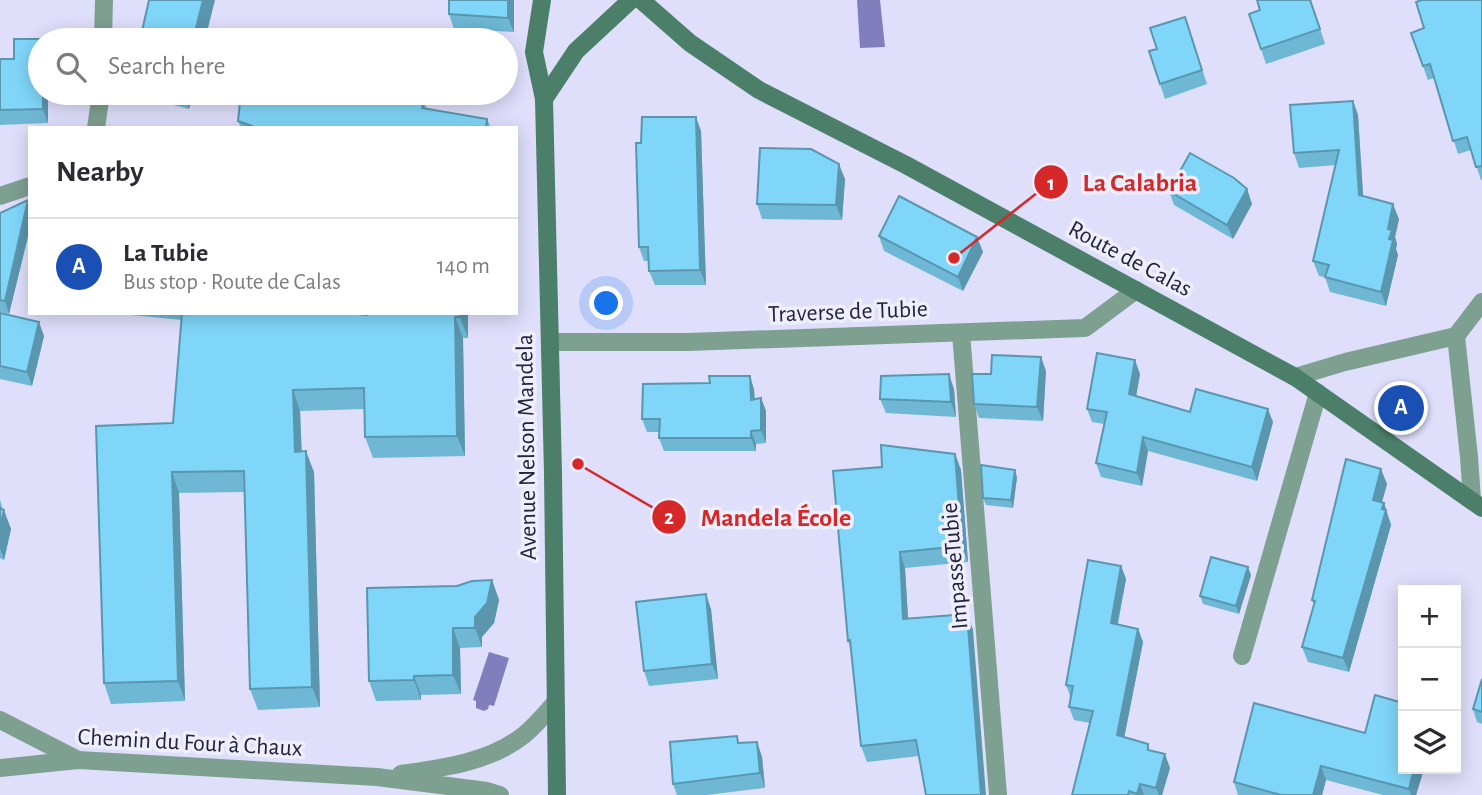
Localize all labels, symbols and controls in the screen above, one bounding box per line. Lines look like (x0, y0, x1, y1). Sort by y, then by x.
search box (28, 28, 518, 105)
icon: search (52, 48, 90, 86)
text: Search here (108, 53, 226, 79)
text: Nearby (56, 157, 144, 187)
callout: La Calabria (1034, 159, 1212, 206)
text: La Calabria (1083, 170, 1197, 196)
text: 1 (1047, 173, 1055, 194)
street label: Route de Calas (1064, 217, 1196, 301)
text: La Tubie (123, 240, 208, 266)
text: A (72, 255, 86, 278)
text: 140 m (437, 255, 490, 278)
text: Bus stop · Route de Calas (123, 271, 341, 294)
your location (589, 286, 623, 320)
street label: Traverse de Tubie (768, 297, 928, 327)
street label: Avenue Nelson Mandela (513, 334, 541, 560)
pin: A (1378, 382, 1424, 434)
callout: Mandela École (651, 493, 865, 540)
street label: ImpasseTubie (937, 502, 973, 630)
text: Mandela École (701, 503, 851, 531)
text: 2 (664, 507, 674, 528)
map controls (1398, 585, 1461, 774)
button: + (1398, 585, 1461, 648)
button: − (1398, 648, 1461, 711)
button: layers (1398, 711, 1461, 774)
street label: Chemin du Four à Chaux (77, 725, 303, 761)

